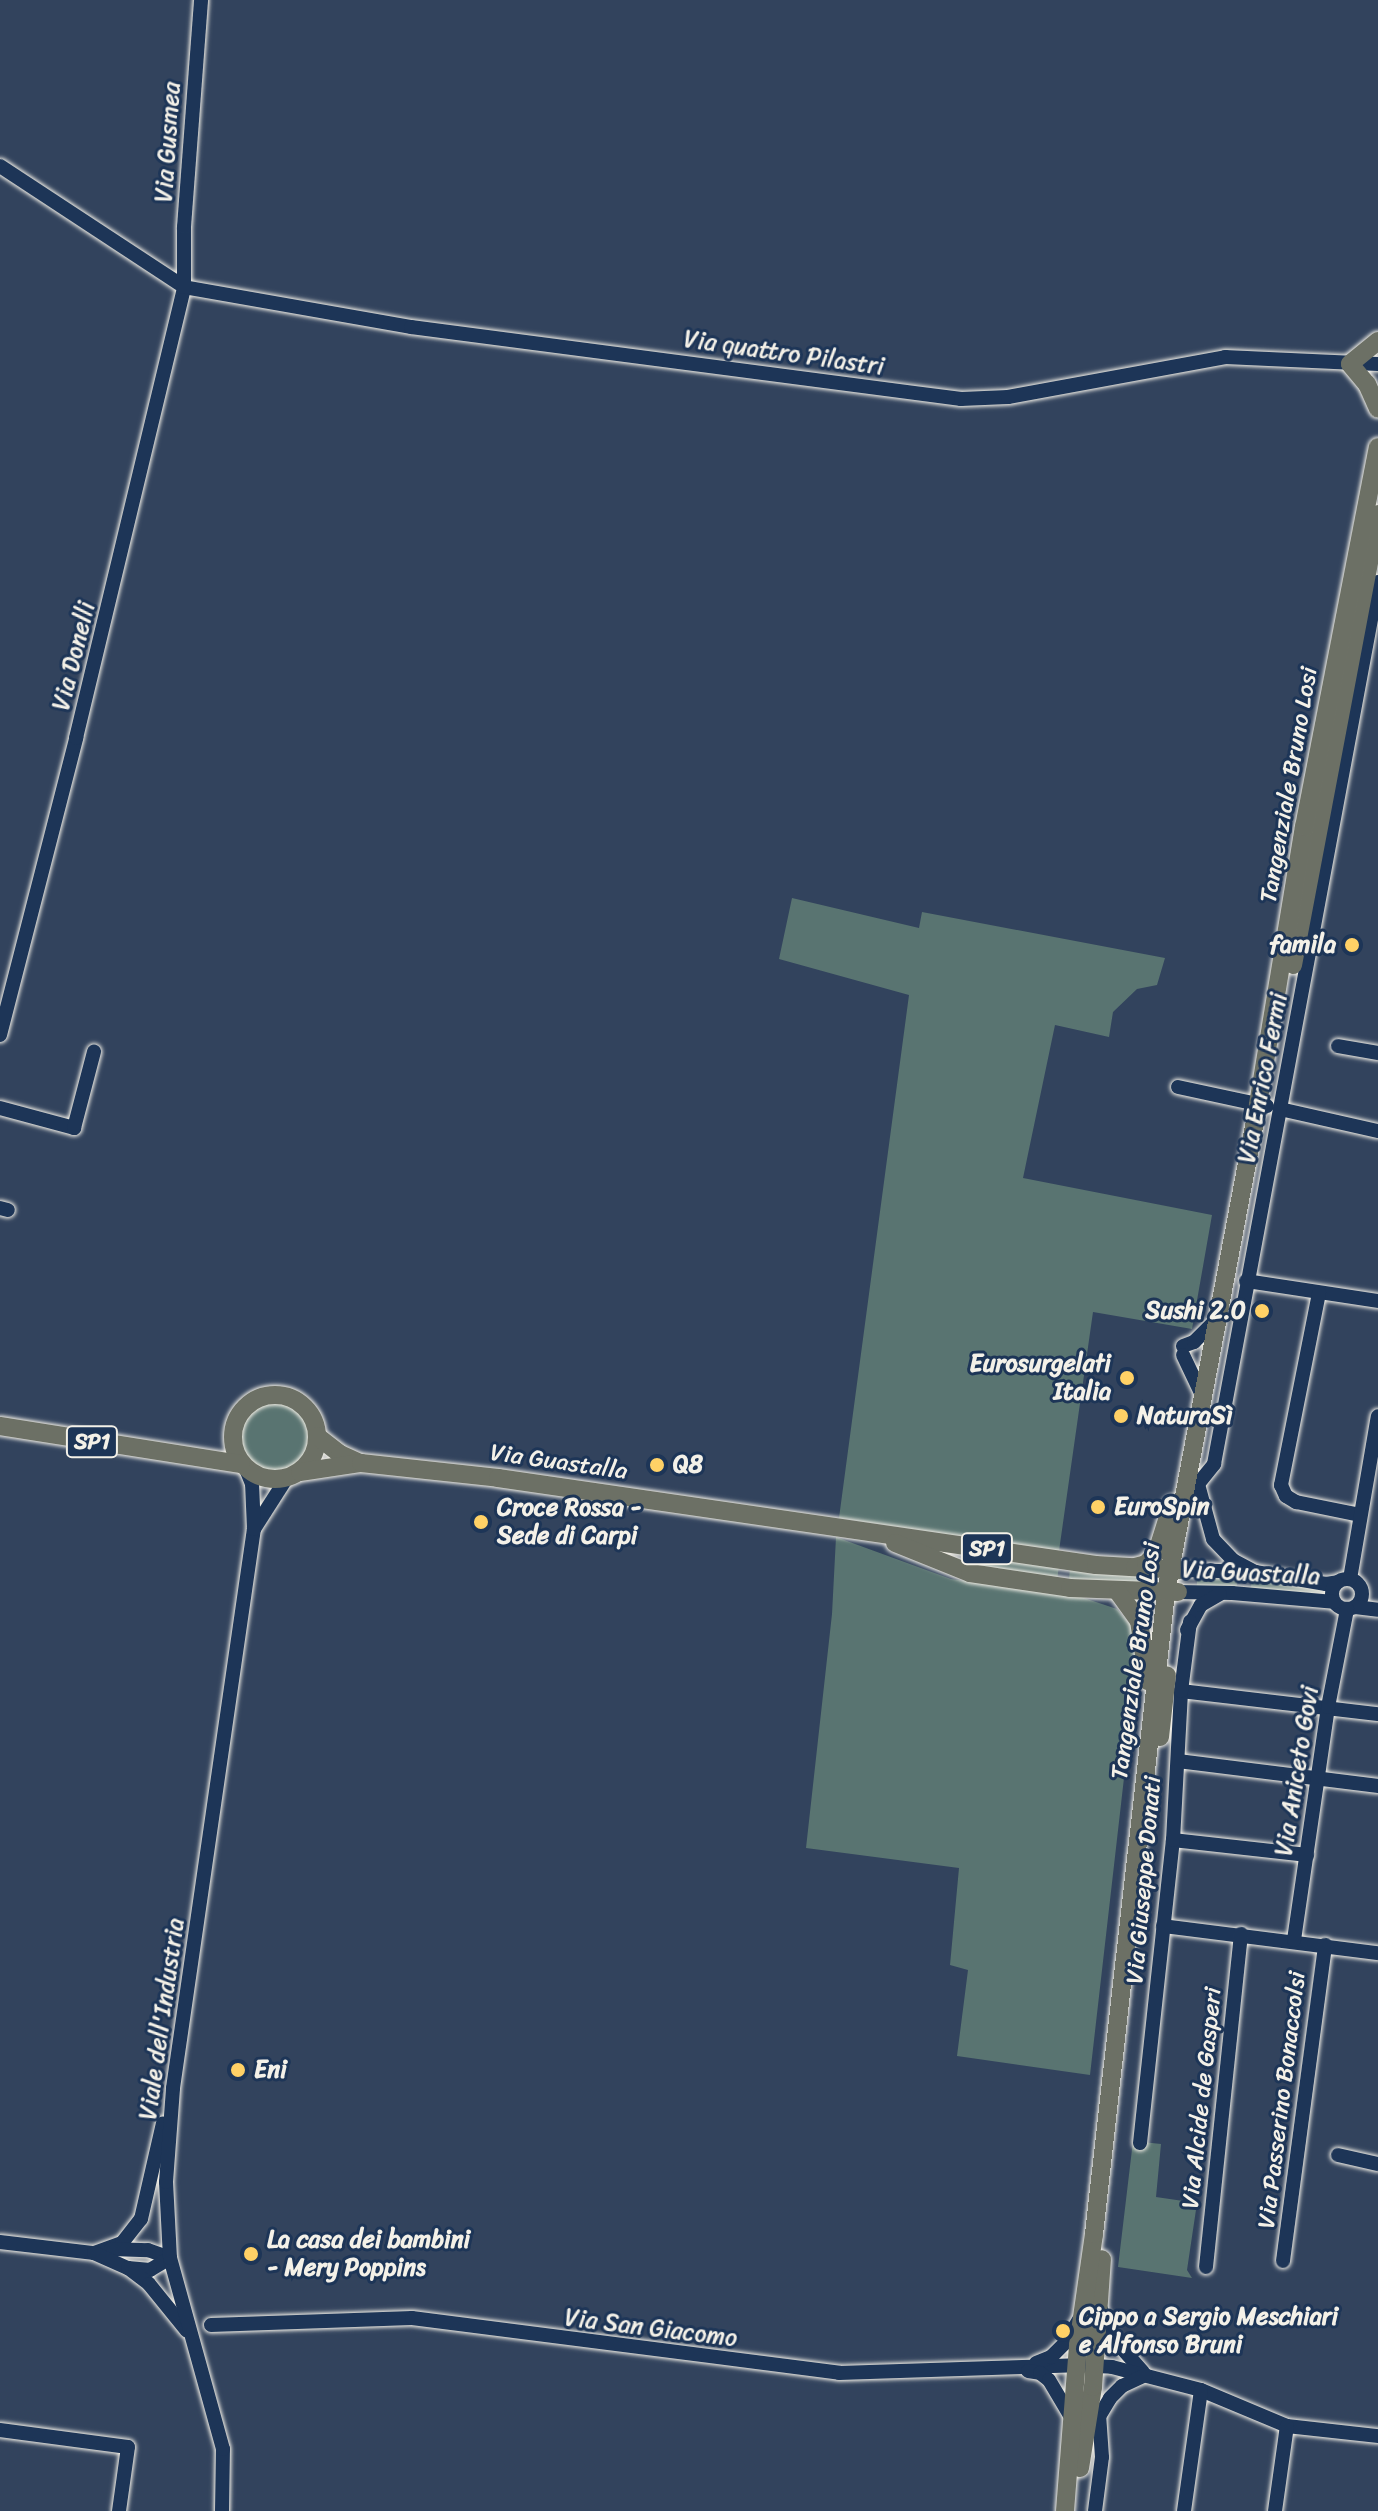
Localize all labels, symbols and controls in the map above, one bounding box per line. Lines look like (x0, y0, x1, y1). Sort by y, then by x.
street label: Via Gusmea (149, 81, 187, 203)
street label: Via quattro Pilastri (683, 325, 885, 381)
street label: Via Donelli (47, 599, 101, 713)
street label: Tangenziale Bruno Losi (1254, 665, 1324, 905)
place label: famila (1269, 931, 1336, 959)
marker: famila (1343, 936, 1361, 954)
street label: Via Enrico Fermi (1232, 991, 1294, 1165)
place label: Sushi 2.0 (1145, 1297, 1246, 1325)
marker: Sushi 2.0 (1253, 1302, 1271, 1320)
place label: Eurosurgelati Italia (969, 1350, 1111, 1406)
marker: Eurosurgelati Italia (1118, 1369, 1136, 1387)
place label: NaturaSì (1137, 1402, 1233, 1430)
marker: NaturaSì (1112, 1407, 1130, 1425)
road number: SP1 (64, 1424, 120, 1460)
street label: Via Guastalla (489, 1438, 629, 1486)
place label: Q8 (673, 1451, 703, 1479)
marker: Q8 (648, 1456, 666, 1474)
place label: EuroSpin (1114, 1493, 1210, 1521)
place label: Croce Rossa - Sede di Carpi (497, 1494, 643, 1550)
marker: EuroSpin (1089, 1498, 1107, 1516)
marker: Croce Rossa - Sede di Carpi (472, 1513, 490, 1531)
road number: SP1 (959, 1531, 1015, 1567)
street label: Tangenziale Bruno Losi (1105, 1541, 1167, 1781)
street label: Via Guastalla (1181, 1555, 1321, 1591)
street label: Via Aniceto Govi (1269, 1684, 1325, 1858)
street label: Via Giuseppe Donati (1121, 1775, 1167, 1985)
street label: Viale dell'Industria (134, 1917, 190, 2121)
street label: Via Passerino Bonaccolsi (1252, 1969, 1312, 2231)
street label: Via Alcide de Gasperi (1176, 1986, 1228, 2210)
place label: Eni (254, 2056, 287, 2084)
marker: Eni (229, 2061, 247, 2079)
place label: La casa dei bambini - Mery Poppins (267, 2226, 470, 2282)
marker: La casa dei bambini - Mery Poppins (242, 2245, 260, 2263)
street label: Via San Giacomo (563, 2303, 739, 2353)
place label: Cippo a Sergio Meschiari e Alfonso Bruni (1079, 2303, 1339, 2359)
marker: Cippo a Sergio Meschiari e Alfonso Bruni (1054, 2322, 1072, 2340)

